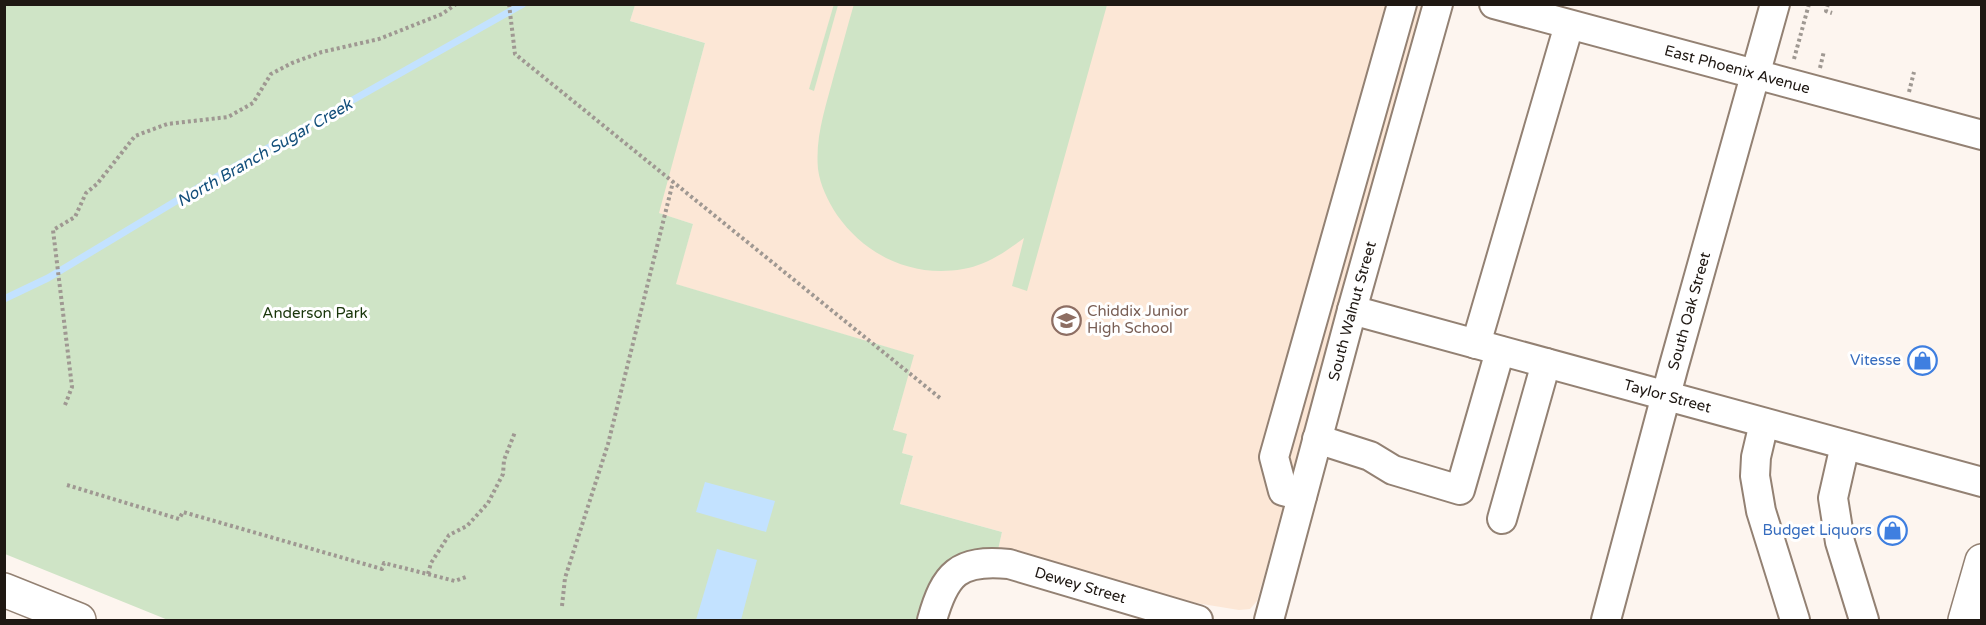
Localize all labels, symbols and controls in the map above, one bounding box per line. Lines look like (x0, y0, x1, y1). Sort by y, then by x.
street label: East Phoenix Avenue (1663, 41, 1812, 97)
water label: North Branch Sugar Creek (173, 94, 357, 211)
street label: South Walnut Street (1324, 239, 1380, 383)
street label: South Oak Street (1664, 250, 1714, 372)
place label: Chiddix Junior High School (1087, 302, 1189, 337)
park label: Anderson Park (262, 304, 368, 322)
school or university icon: Chiddix Junior High School (1050, 304, 1082, 336)
shop icon: Vitesse (1906, 344, 1938, 376)
place label: Vitesse (1850, 351, 1901, 369)
street label: Taylor Street (1622, 376, 1713, 417)
shop icon: Budget Liquors (1877, 514, 1909, 546)
place label: Budget Liquors (1762, 521, 1872, 539)
street label: Dewey Street (1033, 563, 1129, 607)

